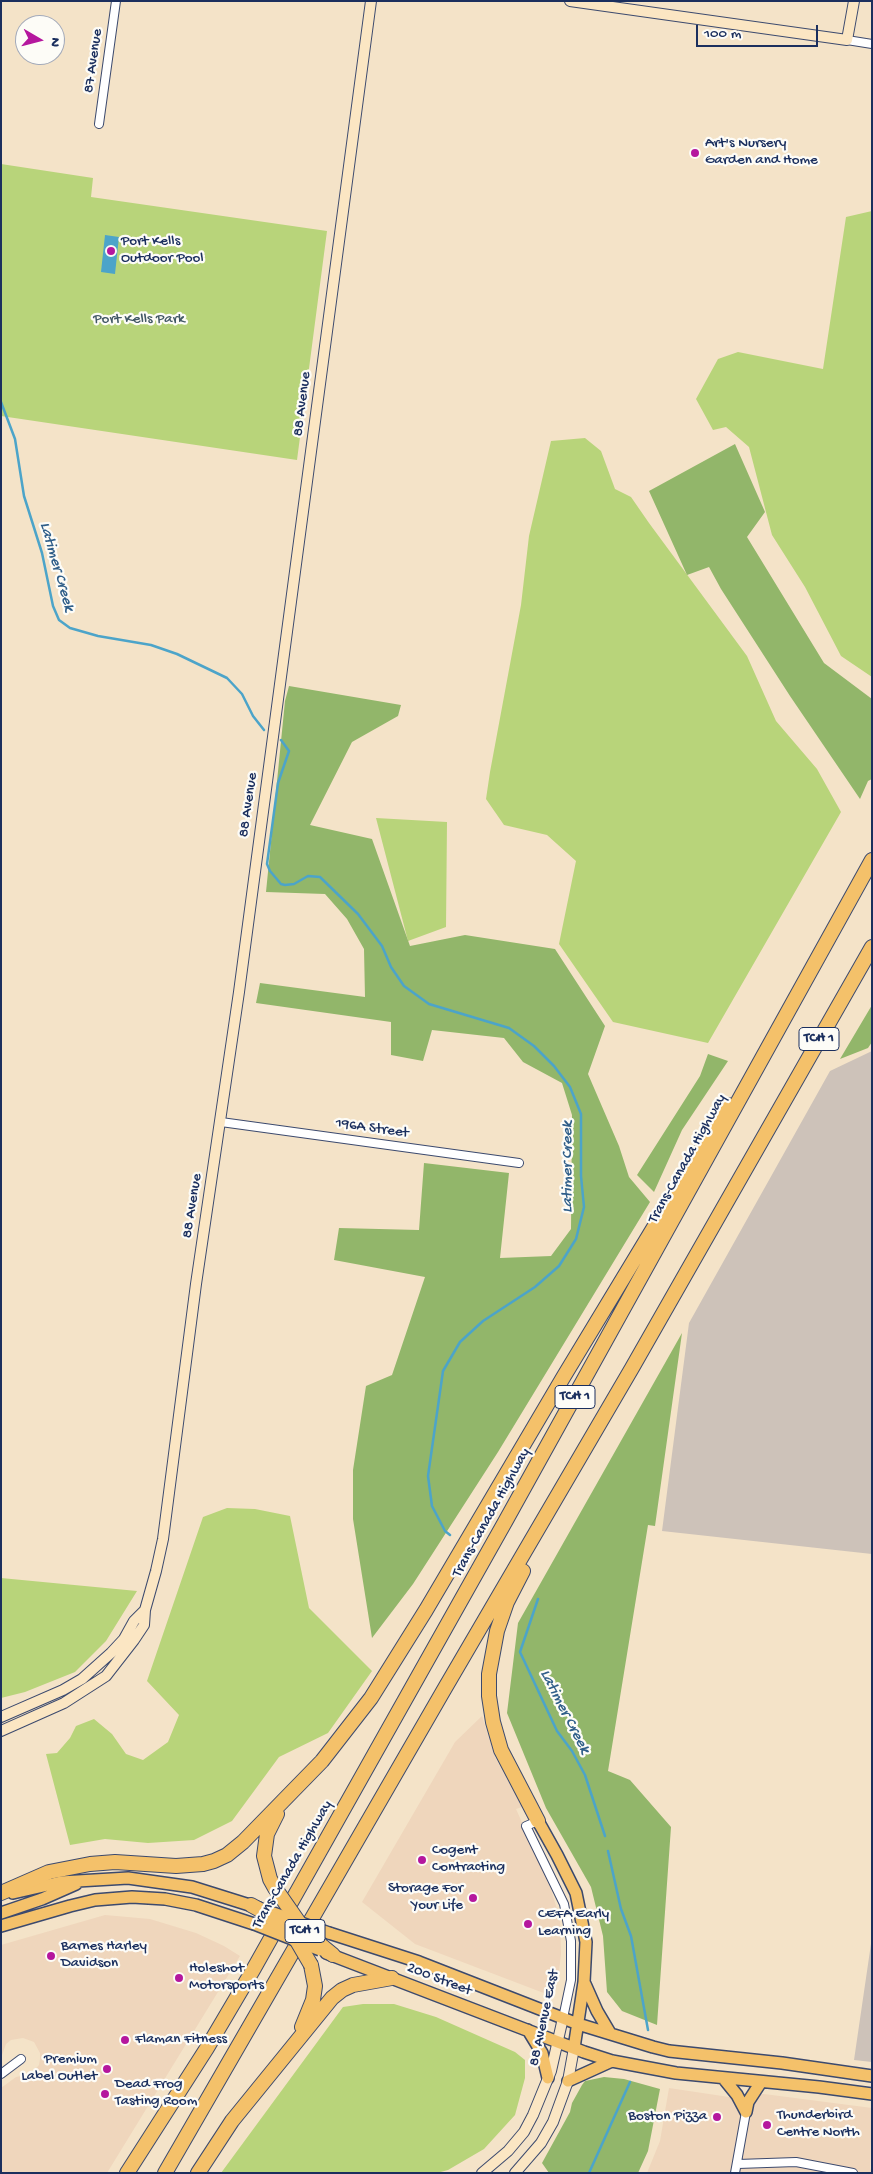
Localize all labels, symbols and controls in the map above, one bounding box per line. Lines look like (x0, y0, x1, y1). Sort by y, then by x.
north arrow (15, 15, 65, 65)
scale bar (698, 15, 820, 47)
text: 100 m (704, 25, 741, 43)
street label: 87 Avenue (81, 28, 107, 94)
text: N (45, 36, 63, 48)
place label: Art's Nursery Garden and Home (705, 135, 818, 170)
marker: Art's Nursery Garden and Home (689, 147, 701, 159)
place label: Port Kells Outdoor Pool (121, 233, 204, 268)
marker: Port Kells Outdoor Pool (105, 245, 117, 257)
park label: Port Kells Park (93, 311, 185, 329)
street label: 88 Avenue (290, 371, 316, 437)
water label: Latimer Creek (34, 520, 78, 614)
street label: 88 Avenue (236, 772, 262, 838)
road number: TCH 1 (799, 1028, 839, 1050)
street label: Trans-Canada Highway (645, 1091, 731, 1227)
street label: 196A Street (334, 1115, 410, 1143)
water label: Latimer Creek (559, 1121, 579, 1213)
street label: 88 Avenue (179, 1172, 207, 1240)
road number: TCH 1 (555, 1385, 595, 1408)
street label: Trans-Canada Highway (449, 1445, 535, 1581)
water label: Latimer Creek (535, 1667, 593, 1757)
street label: Trans-Canada Highway (249, 1798, 337, 1932)
place label: Cogent Contracting (432, 1842, 505, 1877)
marker: Cogent Contracting (416, 1854, 428, 1866)
place label: Storage For Your Life (388, 1880, 463, 1915)
marker: Storage For Your Life (467, 1892, 479, 1904)
place label: CEFA Early Learning (538, 1906, 609, 1941)
marker: CEFA Early Learning (522, 1918, 534, 1930)
road number: TCH 1 (285, 1920, 325, 1942)
place label: Barnes Harley Davidson (61, 1938, 147, 1973)
marker: Barnes Harley Davidson (45, 1950, 57, 1962)
street label: 200 Street (404, 1959, 474, 2001)
place label: Holeshot Motorsports (189, 1960, 264, 1995)
street label: 88 Avenue East (526, 1968, 564, 2068)
marker: Holeshot Motorsports (173, 1972, 185, 1984)
place label: Flaman Fitness (135, 2031, 227, 2049)
marker: Flaman Fitness (119, 2034, 131, 2046)
place label: Premium Label Outlet (21, 2051, 97, 2086)
marker: Premium Label Outlet (101, 2063, 113, 2075)
place label: Dead Frog Tasting Room (115, 2076, 197, 2111)
marker: Dead Frog Tasting Room (99, 2088, 111, 2100)
place label: Thunderbird Centre North (777, 2107, 860, 2142)
place label: Boston Pizza (628, 2108, 707, 2126)
marker: Boston Pizza (711, 2111, 723, 2123)
marker: Thunderbird Centre North (761, 2119, 773, 2131)

